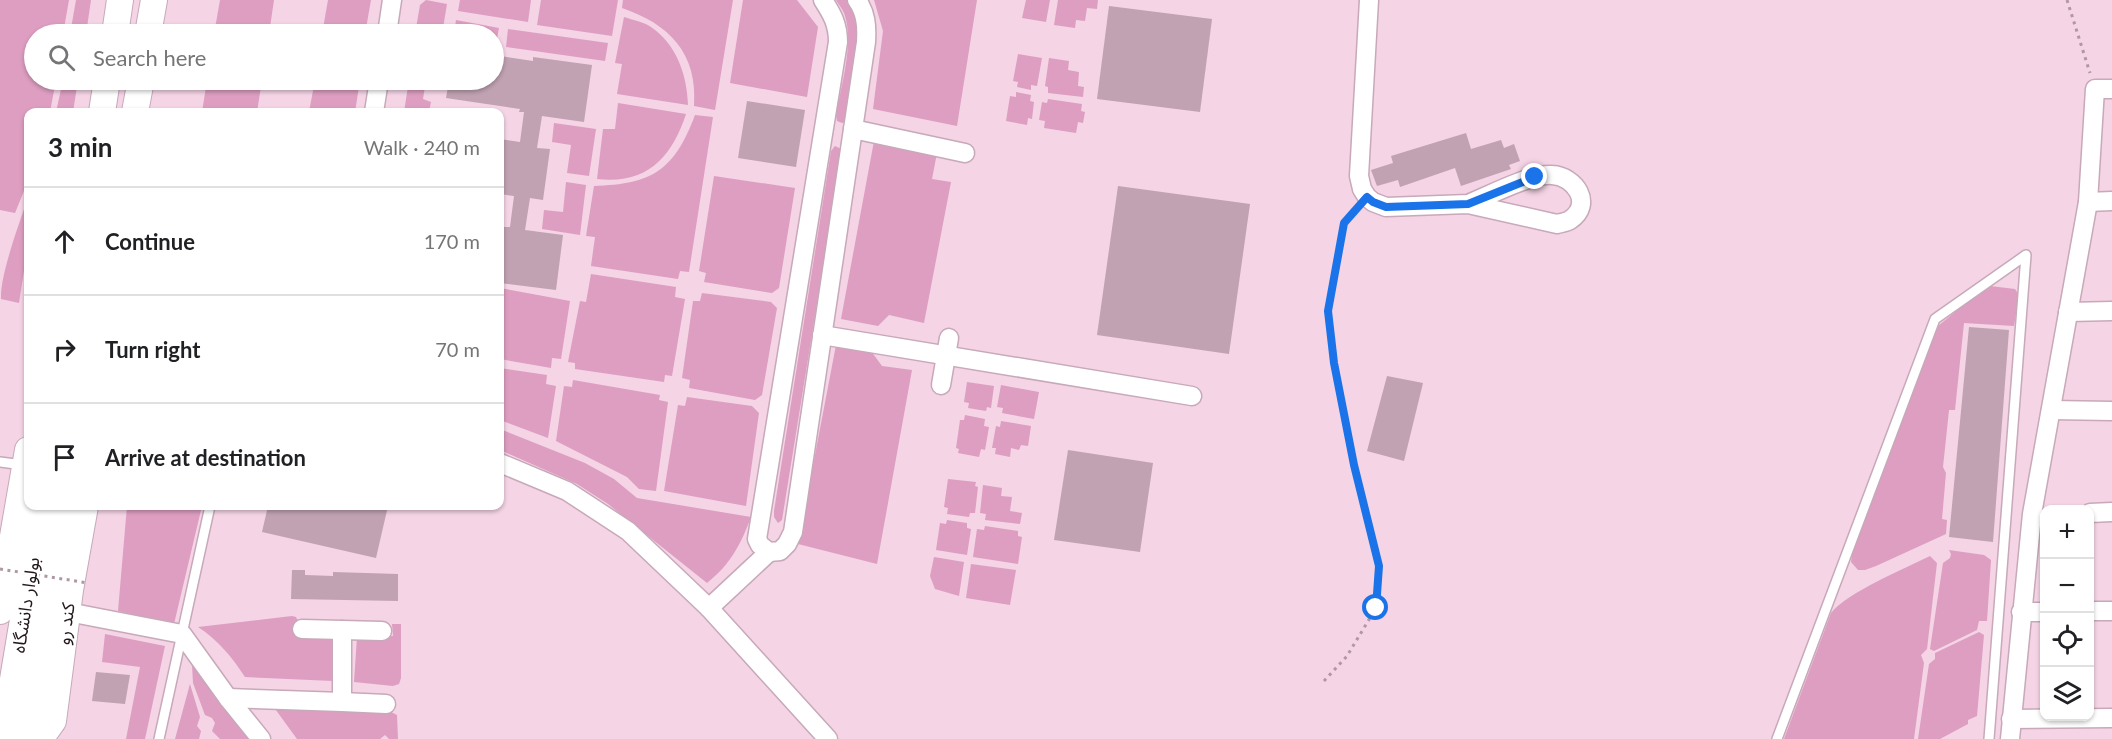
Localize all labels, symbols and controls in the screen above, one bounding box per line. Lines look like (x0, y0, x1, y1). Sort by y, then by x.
search box (24, 24, 504, 90)
icon: search (45, 41, 78, 74)
text: Search here (93, 44, 206, 71)
text: 3 min (48, 131, 112, 163)
text: Walk · 240 m (364, 135, 480, 159)
route end (1521, 163, 1547, 189)
icon: ahead (48, 225, 81, 258)
text: Continue (105, 228, 195, 255)
text: 170 m (424, 229, 480, 253)
icon: right (48, 333, 81, 366)
text: Turn right (105, 336, 200, 363)
text: 70 m (435, 337, 480, 361)
icon: arrive (48, 441, 81, 474)
text: Arrive at destination (105, 444, 306, 471)
map controls (2040, 505, 2094, 721)
button: + (2040, 505, 2094, 559)
street label: بولوار دانشگاه (7, 555, 44, 654)
button: − (2040, 559, 2094, 613)
route start (1362, 594, 1388, 620)
street label: کند رو (52, 601, 80, 646)
button: locate (2040, 613, 2094, 667)
button: layers (2040, 667, 2094, 721)

